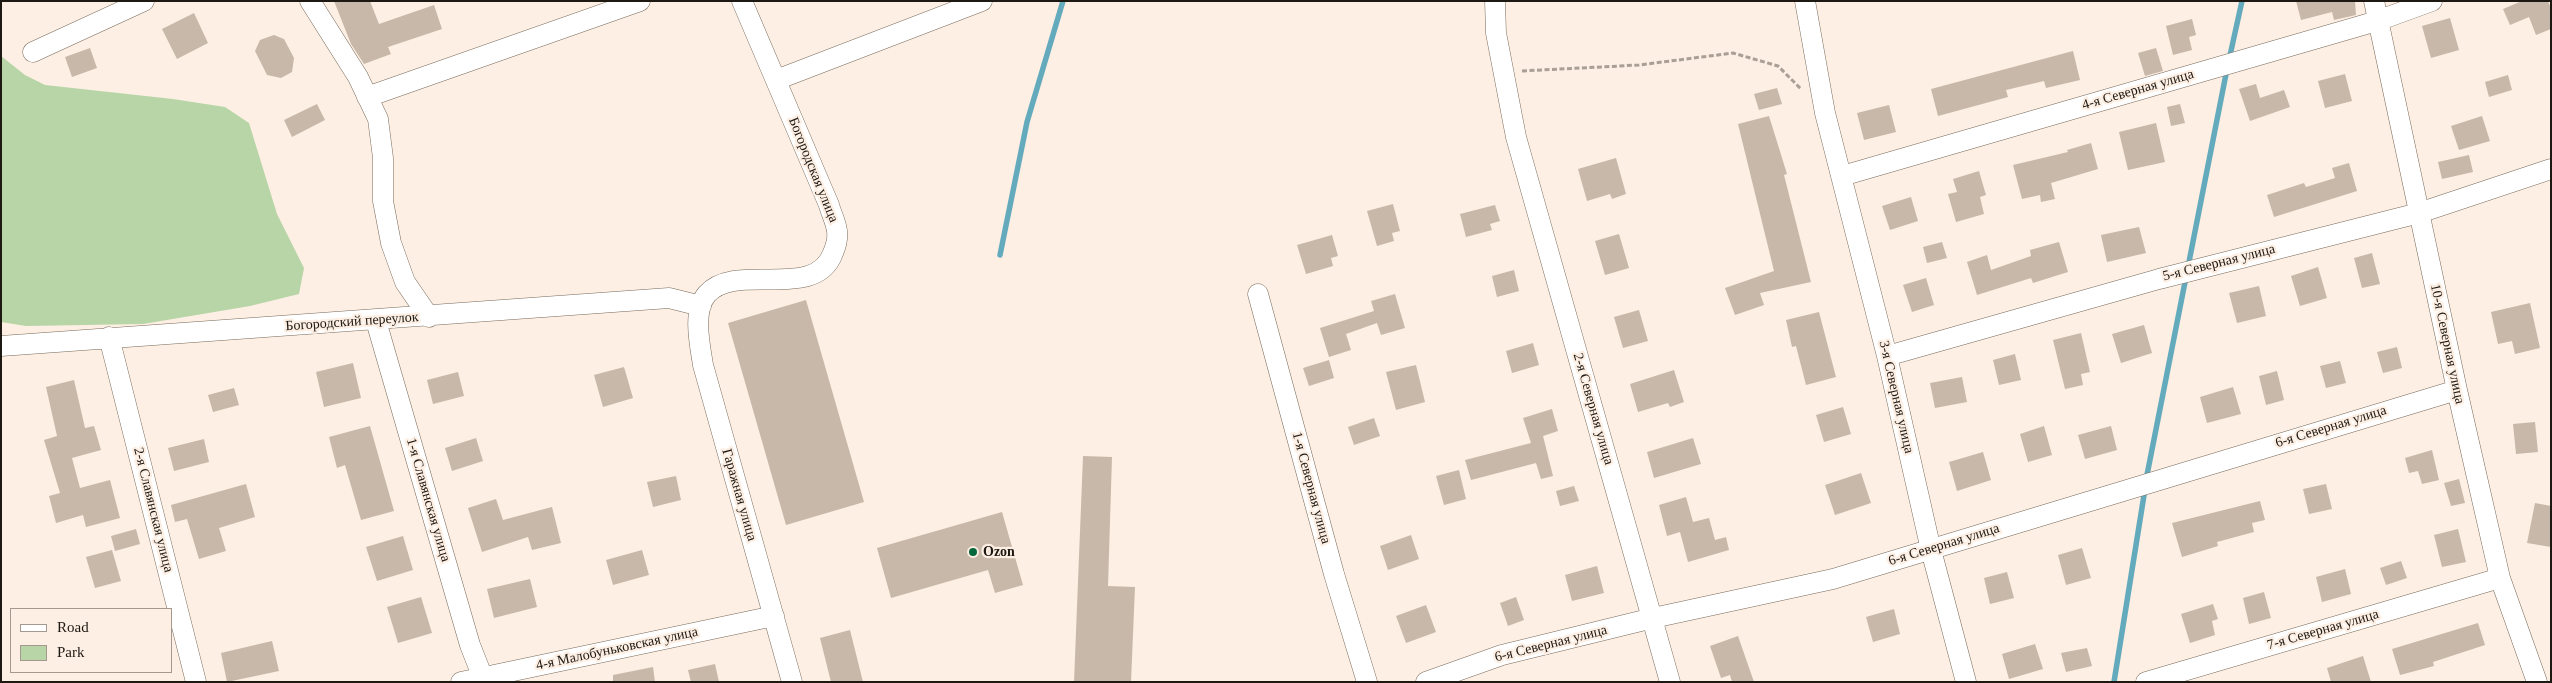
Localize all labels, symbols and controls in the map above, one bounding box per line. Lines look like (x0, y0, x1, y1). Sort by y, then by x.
street label: 4-я Северная улица (2080, 66, 2196, 114)
street label: Богородская улица (784, 115, 842, 225)
street label: 5-я Северная улица (2161, 241, 2277, 285)
street label: 10-я Северная улица (2426, 282, 2468, 406)
street label: Богородский переулок (285, 309, 419, 335)
street label: 3-я Северная улица (1875, 339, 1917, 455)
street label: 2-я Северная улица (1569, 351, 1617, 467)
street label: 6-я Северная улица (2273, 402, 2389, 452)
street label: 1-я Северная улица (1288, 430, 1334, 546)
street label: 1-я Славянская улица (402, 436, 454, 564)
street label: 2-я Славянская улица (129, 446, 177, 574)
street label: Гаражная улица (718, 447, 760, 543)
street label: 6-я Северная улица (1886, 520, 2002, 570)
place label: Ozon (983, 544, 1015, 560)
marker: Ozon (967, 546, 979, 558)
street label: 7-я Северная улица (2265, 606, 2381, 654)
legend (10, 608, 172, 673)
text: Road (57, 619, 89, 635)
street label: 6-я Северная улица (1493, 622, 1609, 666)
street label: 4-я Малобуньковская улица (535, 624, 699, 674)
text: Park (57, 644, 85, 660)

